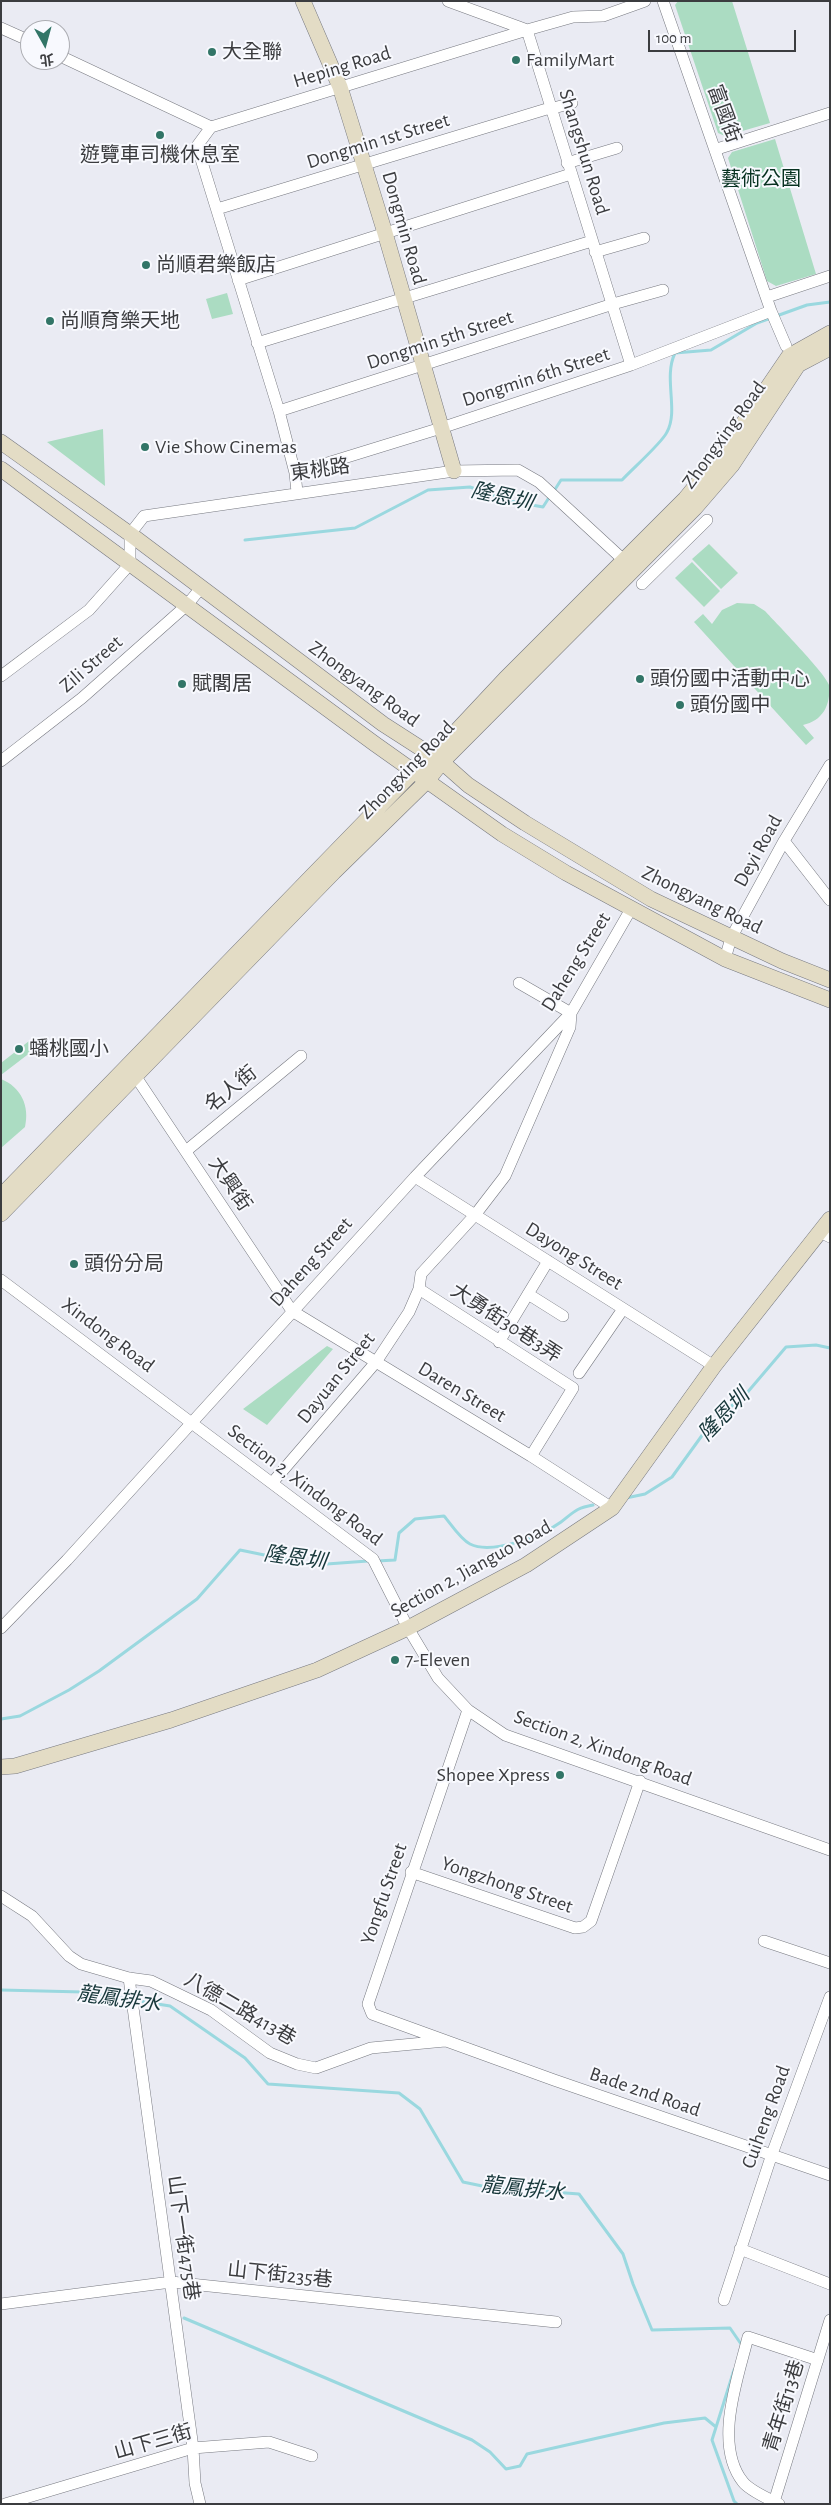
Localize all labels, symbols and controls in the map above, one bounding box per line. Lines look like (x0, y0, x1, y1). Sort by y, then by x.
north arrow (20, 20, 70, 70)
scale bar (651, 20, 798, 52)
text: 100 m (656, 31, 691, 46)
place label: 大全聯 (222, 40, 282, 64)
street label: Heping Road (290, 41, 394, 93)
marker: 大全聯 (206, 46, 218, 58)
place label: FamilyMart (526, 48, 614, 72)
text: 北 (39, 51, 55, 67)
marker: FamilyMart (510, 54, 522, 66)
street label: 富國街 (702, 82, 746, 146)
street label: Shangshun Road (554, 86, 614, 218)
street label: Dongmin 1st Street (304, 108, 452, 174)
marker: 遊覽車司機休息室 (154, 129, 166, 141)
place label: 遊覽車司機休息室 (80, 143, 240, 167)
park label: 藝術公園 (721, 167, 801, 191)
street label: Dongmin Road (376, 169, 432, 287)
place label: 尚順君樂飯店 (156, 253, 276, 277)
marker: 尚順君樂飯店 (140, 259, 152, 271)
street label: Dongmin 5th Street (364, 305, 516, 375)
place label: 尚順育樂天地 (60, 309, 180, 333)
marker: 尚順育樂天地 (44, 315, 56, 327)
street label: Dongmin 6th Street (459, 342, 613, 412)
street label: Zhongxing Road (677, 376, 771, 494)
place label: Vie Show Cinemas (155, 435, 297, 459)
marker: Vie Show Cinemas (139, 441, 151, 453)
street label: 東桃路 (289, 454, 351, 486)
water label: 隆恩圳 (468, 478, 536, 516)
street label: Zili Street (55, 630, 127, 698)
street label: Zhongyang Road (304, 636, 424, 732)
place label: 頭份國中活動中心 (650, 667, 810, 691)
place label: 賦閣居 (192, 672, 252, 696)
marker: 頭份國中活動中心 (634, 673, 646, 685)
marker: 賦閣居 (176, 678, 188, 690)
place label: 頭份國中 (690, 693, 770, 717)
marker: 頭份國中 (674, 699, 686, 711)
street label: Zhongxing Road (354, 716, 460, 824)
street label: Deyi Road (728, 811, 788, 891)
street label: Zhongyang Road (638, 860, 766, 940)
street label: Daheng Street (536, 908, 616, 1016)
place label: 蟠桃國小 (29, 1037, 109, 1061)
marker: 蟠桃國小 (13, 1043, 25, 1055)
street label: 名人街 (200, 1061, 262, 1117)
street label: 大興街 (203, 1152, 257, 1216)
street label: Daheng Street (265, 1212, 357, 1312)
street label: Dayong Street (521, 1217, 627, 1295)
place label: 頭份分局 (84, 1252, 164, 1276)
marker: 頭份分局 (68, 1258, 80, 1270)
street label: 大勇街30巷3弄 (446, 1278, 566, 1368)
street label: Xindong Road (57, 1292, 159, 1378)
street label: Dayuan Street (292, 1328, 380, 1428)
street label: Daren Street (414, 1356, 510, 1428)
water label: 隆恩圳 (693, 1384, 755, 1446)
street label: Section 2, Xindong Road (223, 1419, 387, 1551)
street label: Section 2, Jianguo Road (386, 1515, 556, 1623)
water label: 隆恩圳 (262, 1541, 328, 1575)
place label: 7-Eleven (405, 1648, 470, 1672)
marker: 7-Eleven (389, 1654, 401, 1666)
street label: Section 2, Xindong Road (511, 1705, 695, 1791)
place label: Shopee Xpress (437, 1763, 550, 1787)
marker: Shopee Xpress (554, 1769, 566, 1781)
street label: Yongfu Street (355, 1840, 413, 1948)
street label: Yongzhong Street (438, 1851, 576, 1919)
street label: 八德二路413巷 (180, 1967, 300, 2051)
water label: 龍鳳排水 (76, 1981, 162, 2017)
street label: Bade 2nd Road (586, 2062, 704, 2122)
street label: Cuiheng Road (736, 2062, 796, 2172)
water label: 龍鳳排水 (480, 2172, 566, 2206)
street label: 山下一街475巷 (162, 2174, 204, 2302)
street label: 山下街235巷 (226, 2258, 334, 2292)
street label: 青年街13巷 (759, 2357, 809, 2455)
street label: 山下三街 (111, 2419, 195, 2465)

